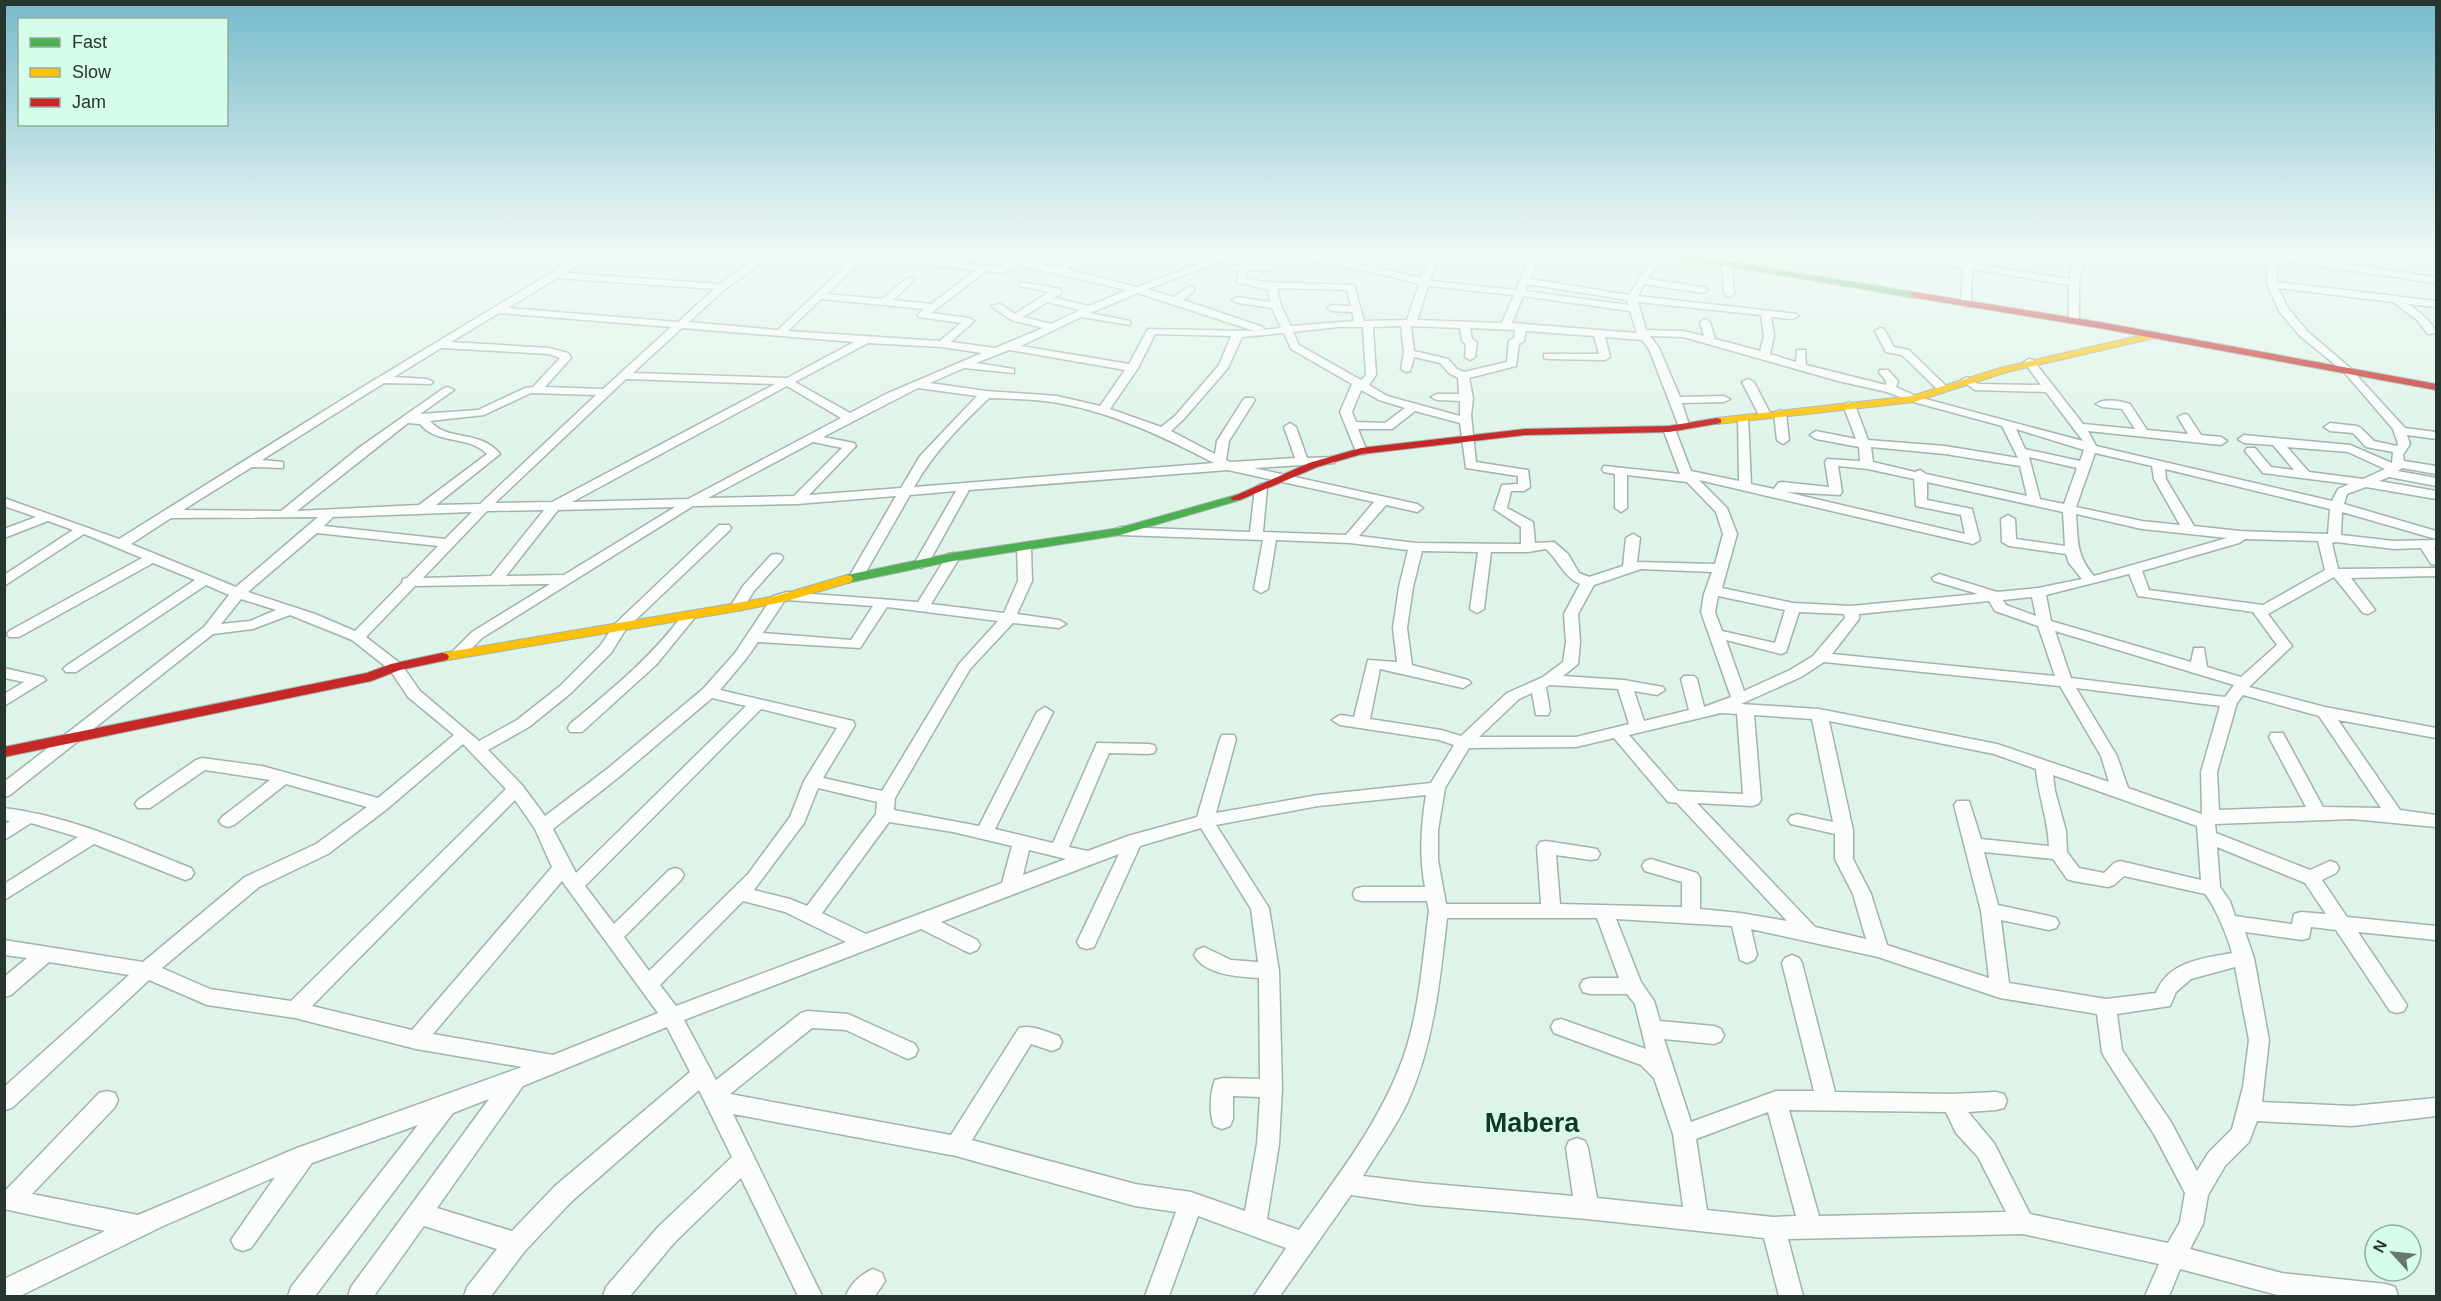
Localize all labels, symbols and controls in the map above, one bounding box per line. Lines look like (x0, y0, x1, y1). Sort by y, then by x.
legend (18, 18, 228, 126)
text: Fast (72, 32, 107, 52)
text: Slow (72, 62, 112, 82)
text: Jam (72, 92, 106, 112)
district label: Mabera (1485, 1108, 1580, 1138)
north arrow (2363, 1223, 2423, 1283)
text: N (2370, 1237, 2390, 1255)

